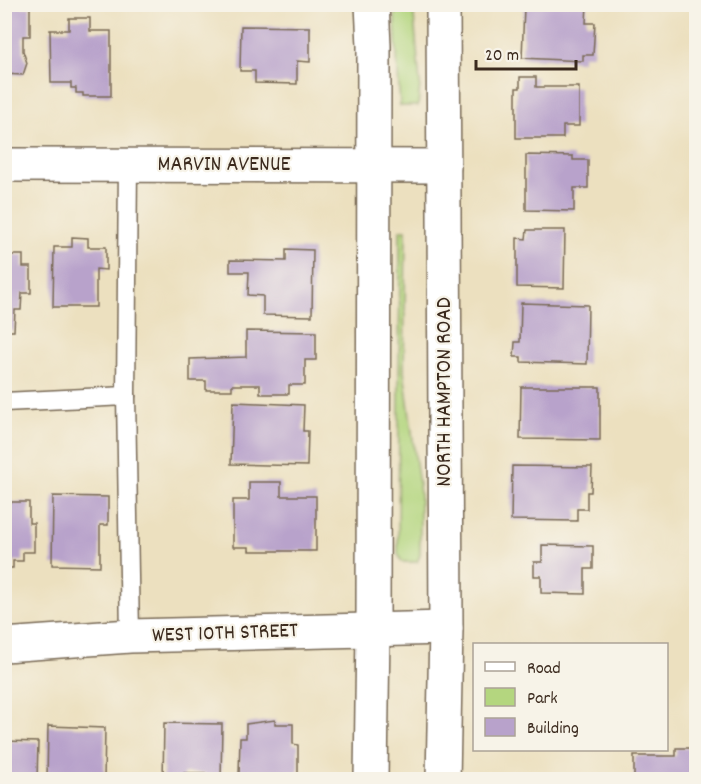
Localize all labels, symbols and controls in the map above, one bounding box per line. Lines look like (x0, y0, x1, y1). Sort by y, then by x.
scale bar (476, 33, 576, 71)
text: 20 m (485, 44, 519, 69)
street label: MARVIN AVENUE (158, 150, 290, 181)
street label: NORTH HAMPTON ROAD (430, 297, 461, 487)
street label: WEST 10TH STREET (151, 616, 299, 652)
legend (473, 643, 668, 751)
text: Road (527, 657, 561, 682)
text: Park (527, 687, 558, 712)
text: Building (527, 717, 579, 742)

